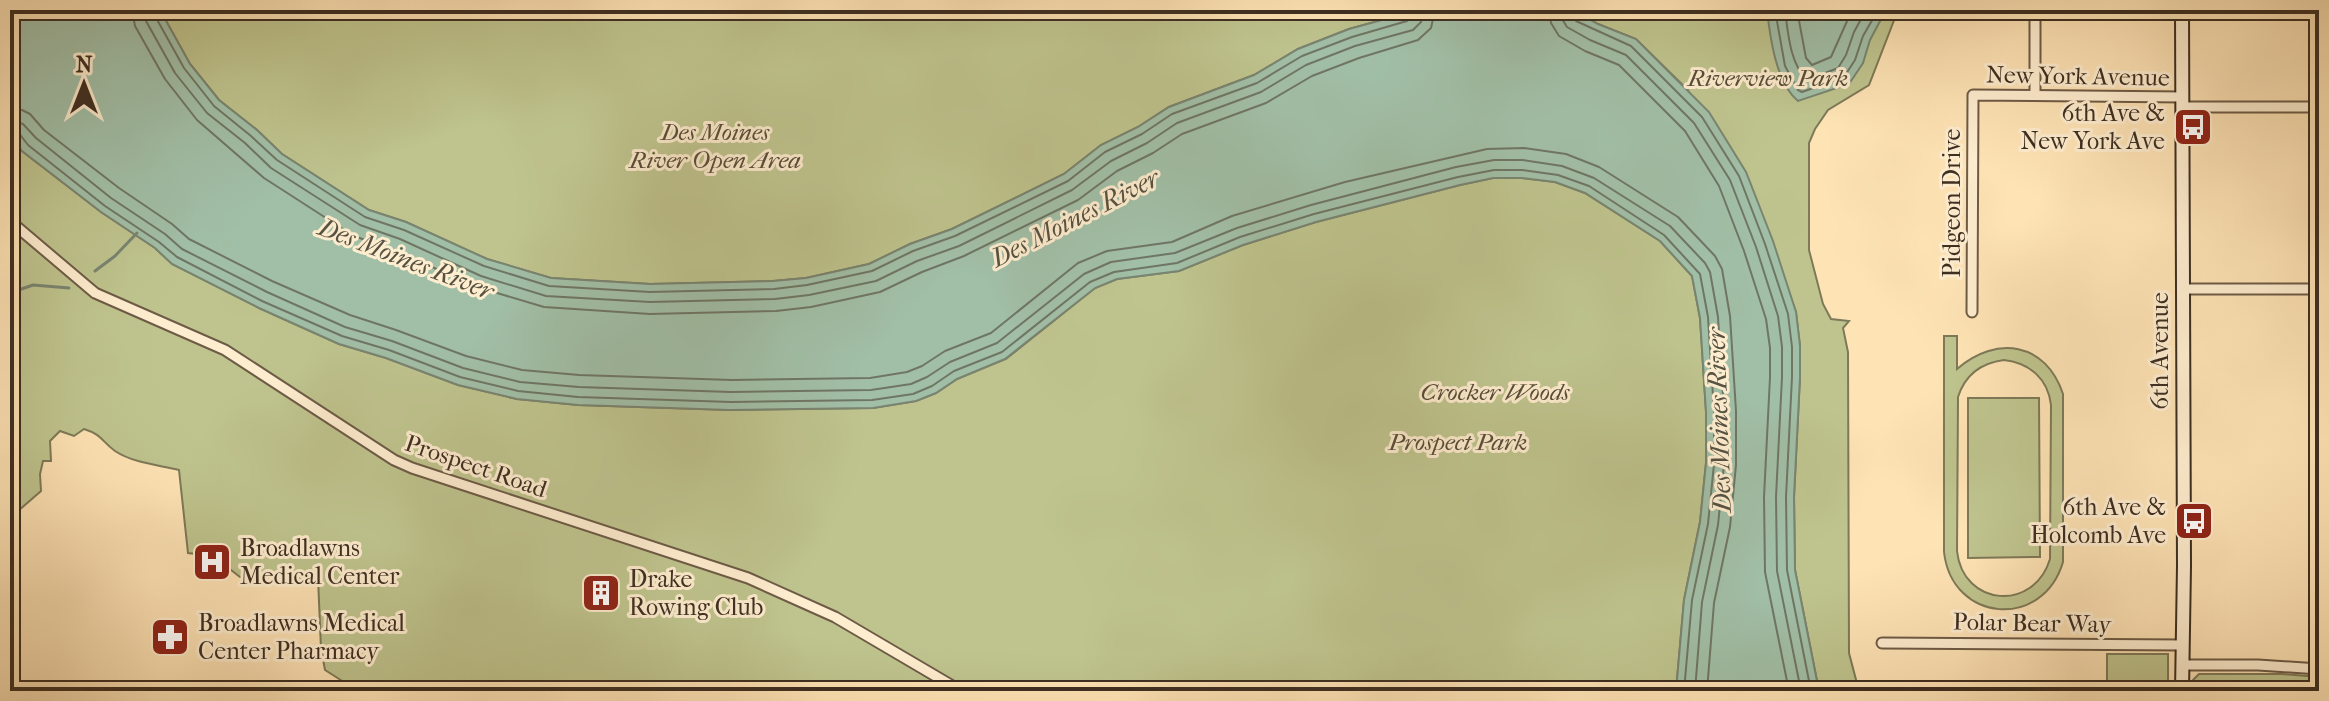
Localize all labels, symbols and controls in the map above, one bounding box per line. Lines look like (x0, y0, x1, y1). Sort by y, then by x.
north arrow (44, 44, 124, 124)
text: N (76, 52, 93, 78)
street label: New York Avenue (1986, 60, 2170, 92)
park label: Riverview Park (1686, 64, 1848, 92)
place label: 6th Ave & New York Ave (2020, 99, 2165, 155)
bus stop icon: 6th Ave & New York Ave (2172, 106, 2214, 148)
park label: Des Moines River Open Area (627, 118, 801, 174)
street label: Pidgeon Drive (1938, 128, 1966, 277)
water label: Des Moines River (984, 161, 1167, 275)
water label: Des Moines River (312, 211, 500, 307)
street label: 6th Avenue (2146, 292, 2174, 410)
water label: Des Moines River (1700, 325, 1738, 515)
park label: Crocker Woods (1421, 378, 1570, 406)
park label: Prospect Park (1388, 428, 1527, 456)
street label: Prospect Road (401, 429, 551, 504)
place label: 6th Ave & Holcomb Ave (2030, 493, 2166, 549)
bus stop icon: 6th Ave & Holcomb Ave (2173, 500, 2215, 542)
place label: Broadlawns Medical Center (240, 534, 400, 590)
hospital icon: Broadlawns Medical Center (191, 541, 233, 583)
place label: Drake Rowing Club (629, 565, 763, 621)
building icon: Drake Rowing Club (580, 572, 622, 614)
street label: Polar Bear Way (1953, 608, 2113, 638)
place label: Broadlawns Medical Center Pharmacy (198, 609, 405, 665)
pharmacy icon: Broadlawns Medical Center Pharmacy (149, 616, 191, 658)

